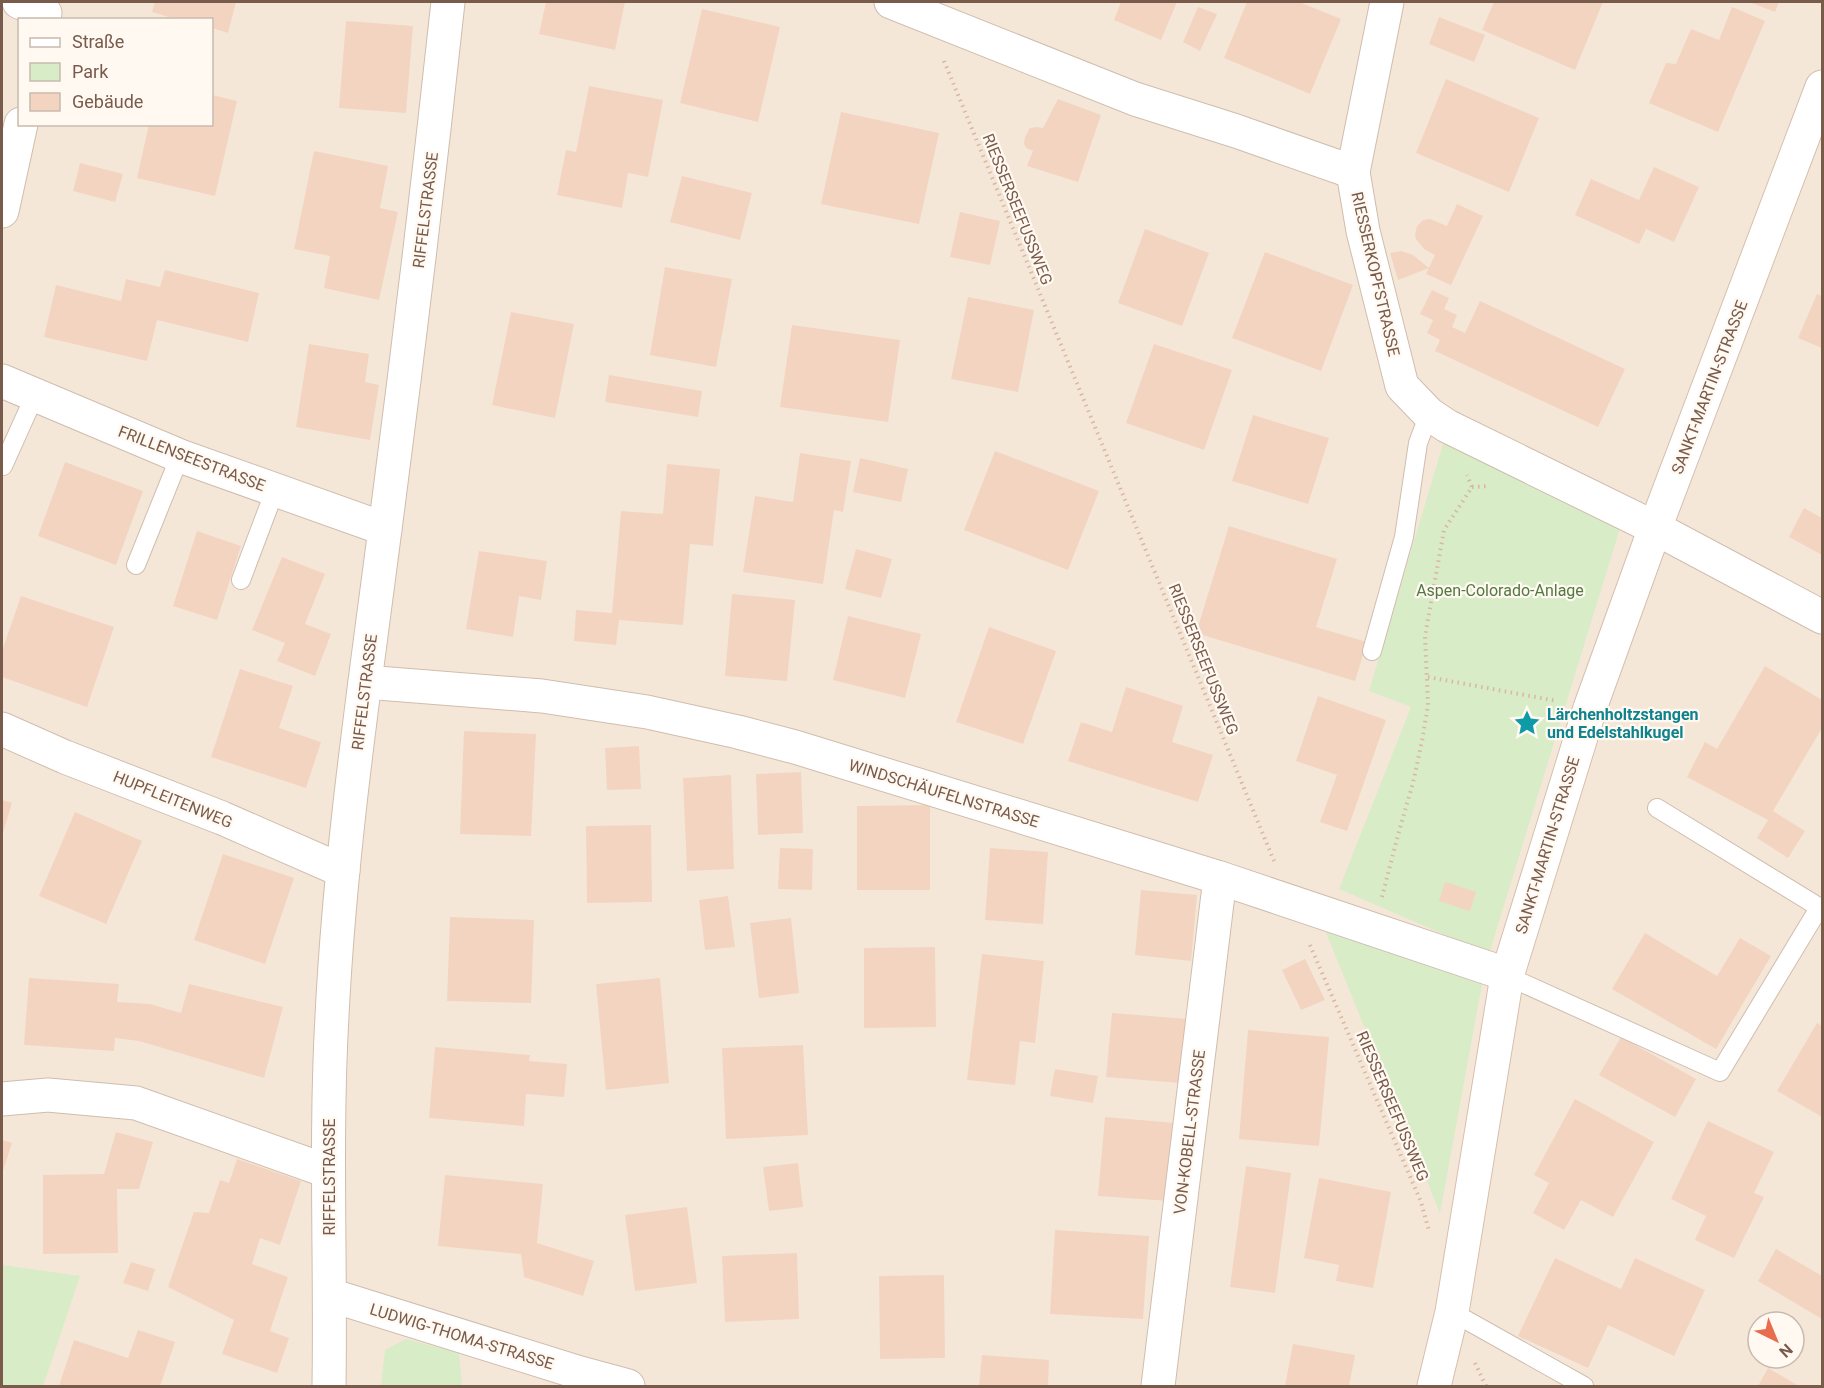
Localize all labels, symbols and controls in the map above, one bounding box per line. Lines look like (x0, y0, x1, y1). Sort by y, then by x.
legend (18, 18, 213, 126)
text: Straße (72, 31, 124, 52)
text: Park (72, 61, 109, 82)
text: Gebäude (72, 91, 143, 112)
street label: RIESSERSEEFUSSWEG (979, 131, 1057, 288)
street label: RIFFELSTRASSE (409, 151, 442, 269)
street label: RIESSERKOPFSTRASSE (1347, 190, 1404, 358)
street label: SANKT-MARTIN-STRASSE (1668, 298, 1751, 477)
street label: FRILLENSEESTRASSE (116, 422, 268, 495)
street label: RIESSERSEEFUSSWEG (1165, 581, 1243, 738)
park label: Aspen-Colorado-Anlage (1416, 581, 1584, 600)
street label: RIFFELSTRASSE (348, 633, 381, 751)
place label: Lärchenholtzstangen und Edelstahlkugel (1547, 705, 1699, 742)
place icon: Lärchenholtzstangen und Edelstahlkugel (1512, 708, 1542, 738)
street label: SANKT-MARTIN-STRASSE (1511, 754, 1584, 936)
street label: WINDSCHÄUFELNSTRASSE (846, 755, 1041, 832)
street label: HUPFLEITENWEG (110, 767, 235, 832)
street label: RIESSERSEEFUSSWEG (1352, 1028, 1433, 1184)
street label: VON-KOBELL-STRASSE (1170, 1049, 1209, 1216)
street label: RIFFELSTRASSE (320, 1118, 339, 1236)
street label: LUDWIG-THOMA-STRASSE (368, 1299, 556, 1374)
north arrow (1746, 1310, 1806, 1370)
text: N (1775, 1340, 1796, 1361)

